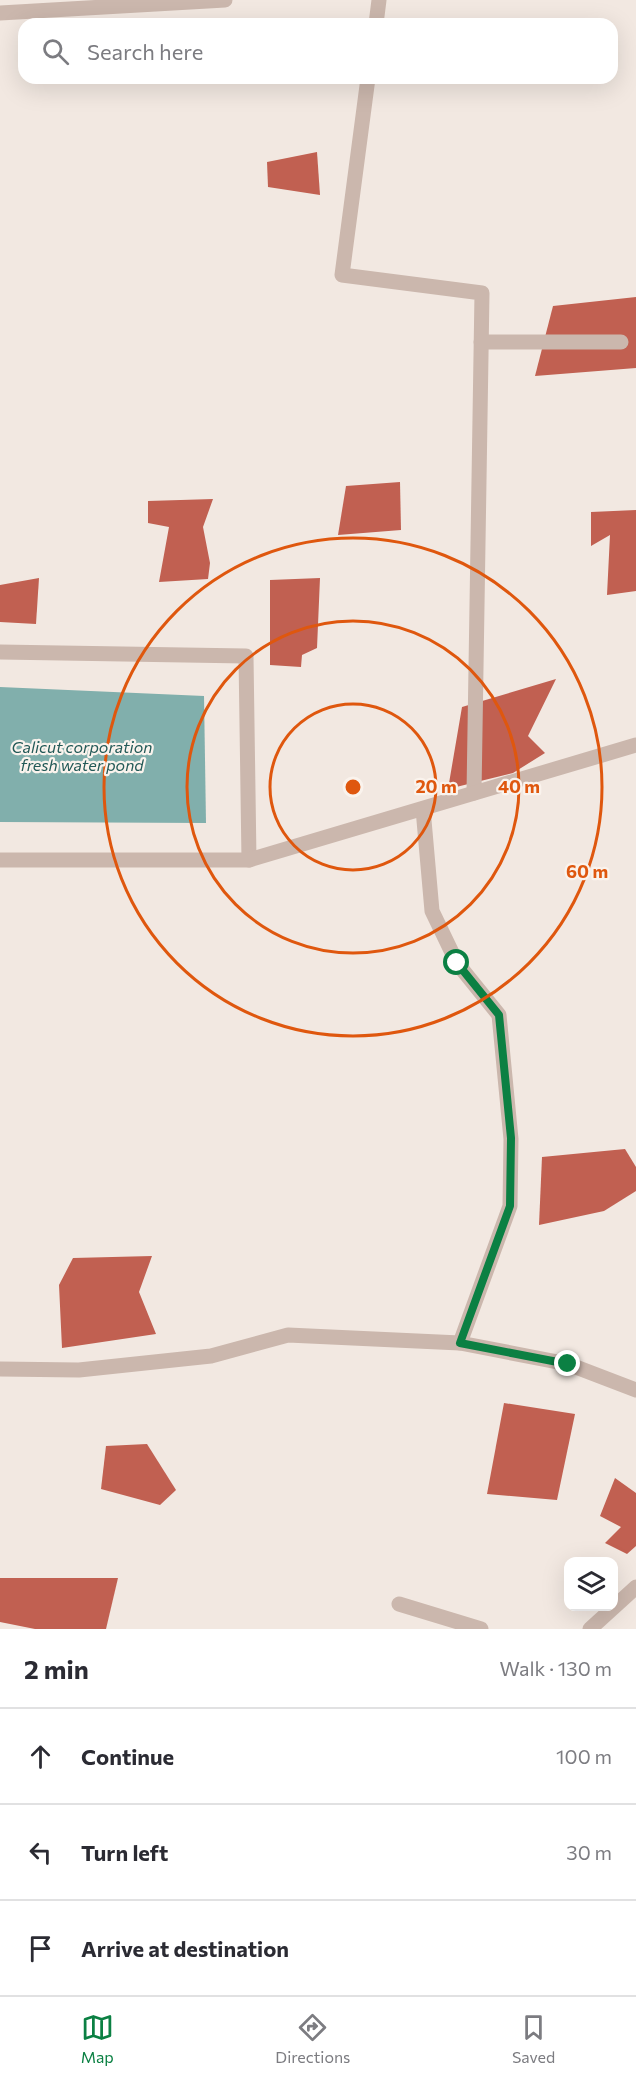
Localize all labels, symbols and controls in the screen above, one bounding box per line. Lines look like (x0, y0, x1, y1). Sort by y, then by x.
search box (18, 18, 618, 84)
icon: search (39, 35, 72, 68)
text: Search here (87, 38, 203, 65)
water label: Calicut corporation fresh water pond (12, 737, 152, 774)
text: 20 m (415, 775, 457, 797)
text: 40 m (498, 775, 540, 797)
centre of rings (343, 777, 363, 797)
text: 60 m (566, 860, 608, 882)
route start (443, 949, 469, 975)
route end (554, 1350, 580, 1376)
map controls (564, 1557, 618, 1611)
button: layers (564, 1557, 618, 1611)
text: 2 min (24, 1653, 89, 1684)
text: Walk · 130 m (500, 1656, 612, 1680)
icon: ahead (24, 1740, 57, 1773)
text: Continue (81, 1743, 174, 1770)
text: 100 m (556, 1744, 612, 1768)
icon: left (24, 1836, 57, 1869)
text: Turn left (81, 1839, 168, 1866)
text: 30 m (566, 1840, 612, 1864)
icon: arrive (24, 1932, 57, 1965)
text: Arrive at destination (81, 1935, 289, 1962)
tab: Map (81, 2011, 114, 2066)
tab: Directions (275, 2011, 350, 2066)
tab: Saved (512, 2011, 555, 2066)

